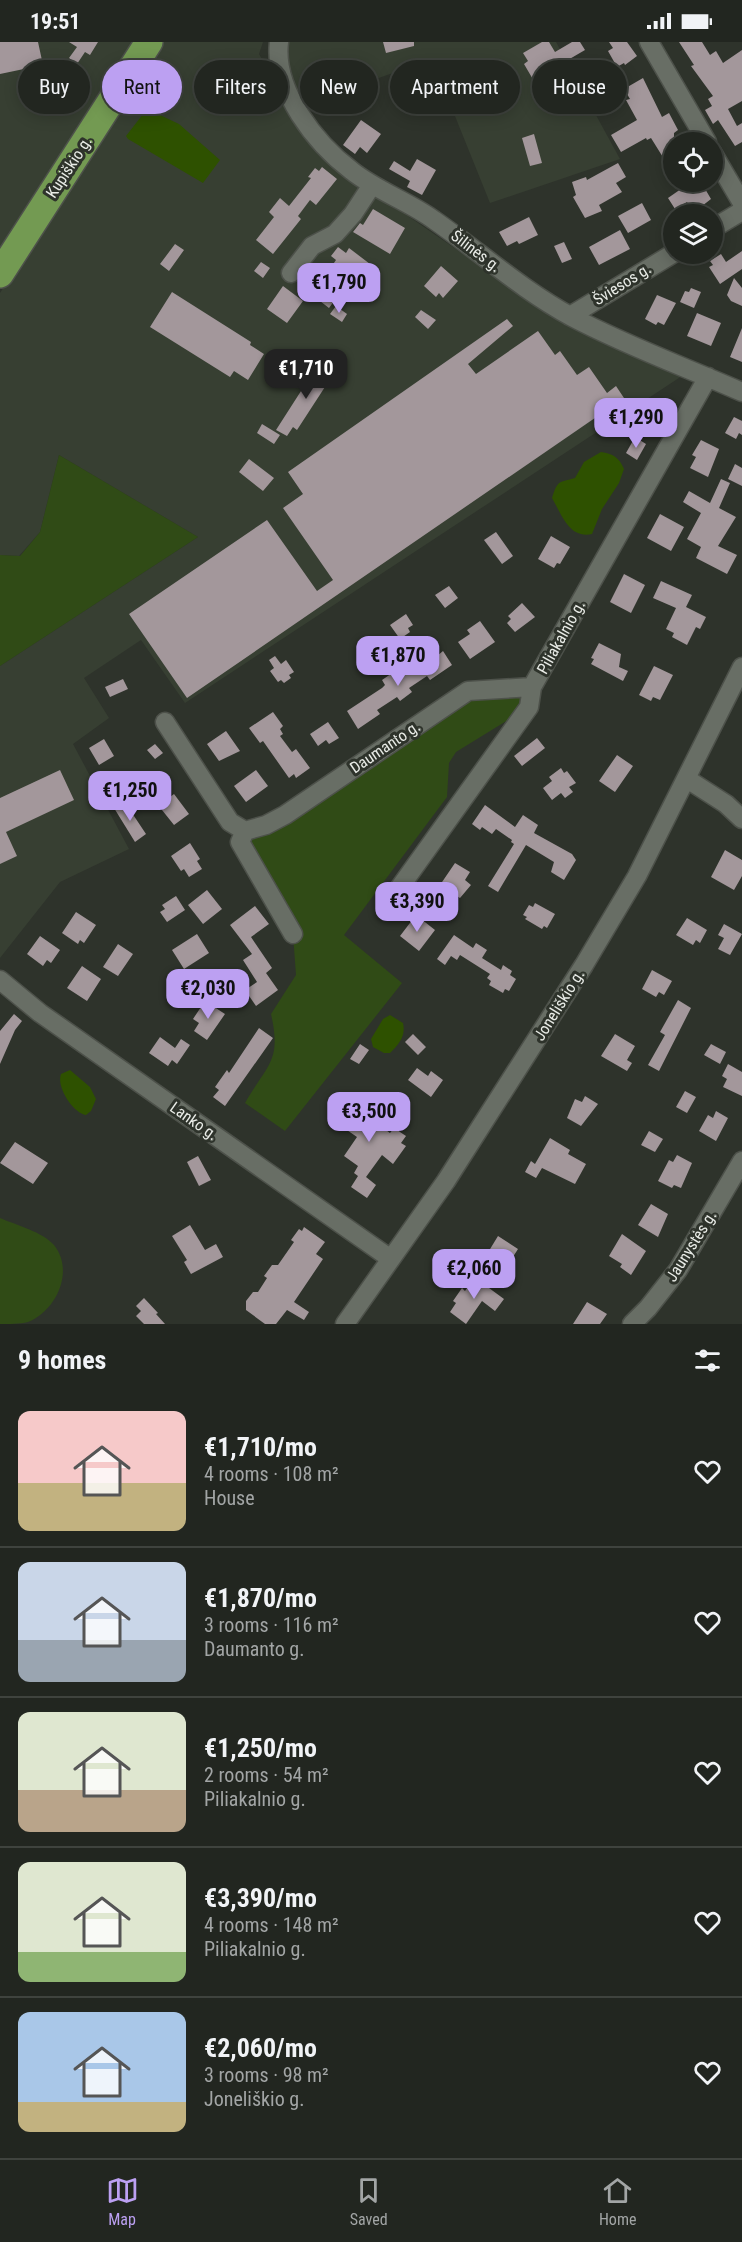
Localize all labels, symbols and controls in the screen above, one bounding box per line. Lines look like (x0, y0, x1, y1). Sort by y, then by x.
text: 19:51 (30, 9, 81, 34)
chip: Buy (18, 60, 90, 114)
chip: Rent (102, 60, 182, 114)
chip: Filters (194, 60, 288, 114)
chip: New (300, 60, 378, 114)
chip: Apartment (390, 60, 520, 114)
chip: House (532, 60, 627, 114)
map controls (663, 132, 723, 264)
button: locate (663, 132, 723, 192)
street label: Kupiškio g. (42, 133, 96, 201)
button: layers (663, 204, 723, 264)
street label: Šilinės g. (447, 226, 505, 276)
street label: Šviesos g. (590, 259, 654, 309)
pin: €1,790 (290, 263, 388, 314)
text: €1,790 (311, 270, 367, 294)
pin: €1,710 (257, 349, 355, 400)
text: €1,710 (278, 356, 334, 380)
pin: €1,290 (587, 398, 685, 449)
text: €1,290 (608, 405, 664, 429)
street label: Piliakalnio g. (533, 597, 589, 677)
pin: €1,870 (349, 636, 447, 687)
text: €1,870 (370, 643, 426, 667)
street label: Daumanto g. (346, 717, 424, 777)
pin: €1,250 (81, 771, 179, 822)
text: €1,250 (102, 778, 158, 802)
pin: €3,390 (368, 882, 466, 933)
text: €3,390 (389, 889, 445, 913)
street label: Joneliškio g. (530, 966, 588, 1044)
pin: €2,030 (159, 969, 257, 1020)
text: €2,030 (180, 976, 236, 1000)
pin: €3,500 (320, 1092, 418, 1143)
street label: Lanko g. (166, 1098, 222, 1144)
text: €3,500 (341, 1099, 397, 1123)
street label: Jaunystės g. (662, 1207, 720, 1285)
pin: €2,060 (425, 1249, 523, 1300)
text: €2,060 (446, 1256, 502, 1280)
icon: filters (691, 1344, 724, 1377)
text: 9 homes (18, 1345, 106, 1375)
text: €1,710/mo (204, 1432, 317, 1462)
icon: home (66, 1435, 138, 1507)
icon: heart (691, 1455, 724, 1488)
text: 4 rooms · 108 m² (204, 1462, 339, 1486)
text: House (204, 1486, 255, 1510)
text: €1,870/mo (204, 1583, 317, 1613)
icon: home (66, 1586, 138, 1658)
icon: heart (691, 1606, 724, 1639)
text: 3 rooms · 116 m² (204, 1613, 339, 1637)
text: Daumanto g. (204, 1637, 304, 1661)
text: €1,250/mo (204, 1733, 317, 1763)
icon: home (66, 1736, 138, 1808)
icon: heart (691, 1756, 724, 1789)
text: 2 rooms · 54 m² (204, 1763, 329, 1787)
text: Piliakalnio g. (204, 1787, 306, 1811)
text: €3,390/mo (204, 1883, 317, 1913)
icon: home (66, 1886, 138, 1958)
icon: heart (691, 1906, 724, 1939)
text: 4 rooms · 148 m² (204, 1913, 339, 1937)
text: Piliakalnio g. (204, 1937, 306, 1961)
text: €2,060/mo (204, 2033, 317, 2063)
icon: home (66, 2036, 138, 2108)
icon: heart (691, 2056, 724, 2089)
text: 3 rooms · 98 m² (204, 2063, 329, 2087)
text: Joneliškio g. (204, 2087, 304, 2111)
tab: Map (106, 2174, 139, 2229)
tab: Saved (350, 2174, 388, 2229)
tab: Home (599, 2174, 636, 2229)

